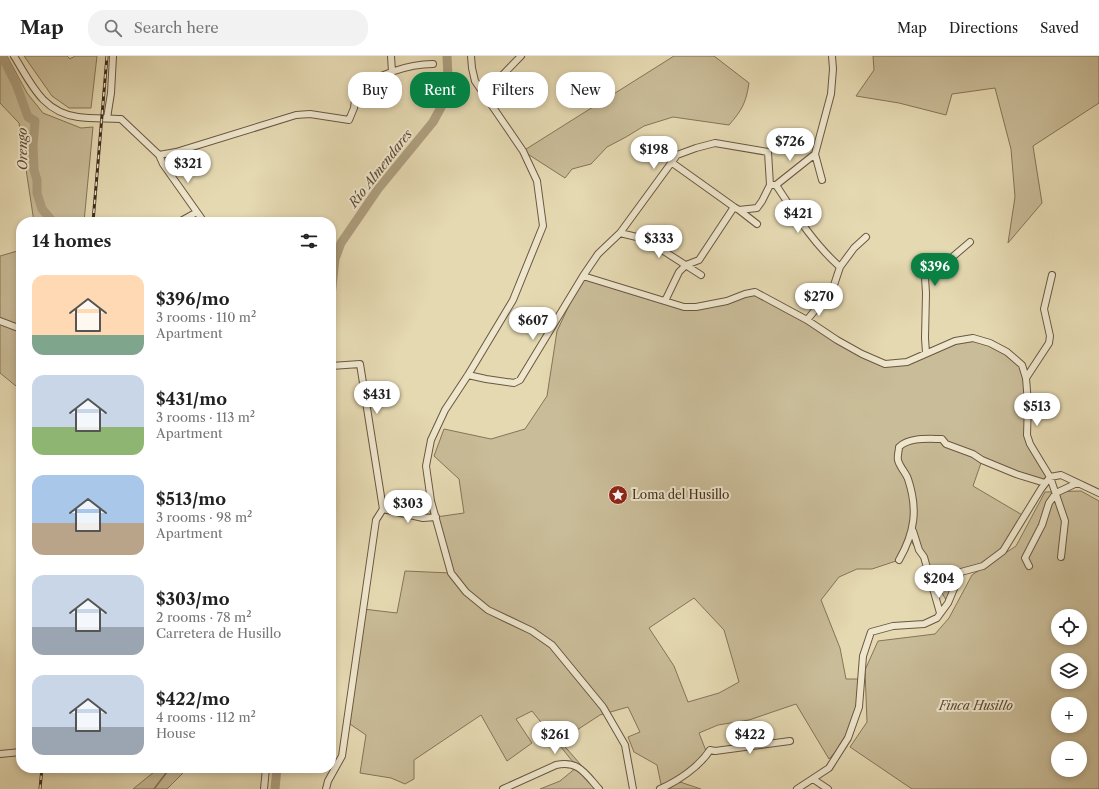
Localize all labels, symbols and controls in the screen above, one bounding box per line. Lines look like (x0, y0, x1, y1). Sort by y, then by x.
search box (88, 10, 368, 46)
text: Map (20, 16, 64, 39)
icon: search (102, 17, 124, 39)
text: Search here (134, 18, 219, 37)
text: Map (897, 19, 927, 37)
text: Directions (949, 19, 1018, 37)
text: Saved (1040, 19, 1079, 37)
chip: Buy (348, 72, 402, 108)
chip: Rent (410, 72, 470, 108)
chip: Filters (478, 72, 548, 108)
chip: New (556, 72, 615, 108)
water label: Río Almendares (344, 126, 415, 211)
water label: Orengo (14, 127, 30, 171)
pin: $726 (766, 128, 814, 162)
text: $726 (775, 133, 805, 149)
pin: $198 (630, 136, 678, 170)
text: $198 (640, 141, 668, 157)
pin: $321 (164, 150, 212, 184)
text: $321 (174, 155, 202, 171)
pin: $421 (774, 200, 822, 234)
text: $421 (784, 205, 812, 221)
pin: $333 (635, 225, 683, 259)
icon: filters (298, 230, 320, 252)
text: $333 (644, 230, 674, 246)
text: 14 homes (32, 231, 111, 251)
pin: $396 (911, 253, 959, 287)
text: $396 (920, 258, 950, 274)
pin: $270 (795, 283, 843, 317)
text: $270 (804, 288, 834, 304)
text: $396/mo (156, 289, 230, 309)
icon: home (64, 291, 112, 339)
pin: $607 (509, 307, 557, 341)
text: 3 rooms · 110 m² (156, 309, 256, 325)
text: $607 (518, 312, 548, 328)
text: Apartment (156, 325, 223, 341)
pin: $431 (353, 381, 401, 415)
text: $431 (363, 386, 391, 402)
text: $431/mo (156, 389, 227, 409)
icon: home (64, 391, 112, 439)
pin: $513 (1013, 393, 1061, 427)
text: $513 (1023, 398, 1051, 414)
text: 3 rooms · 113 m² (156, 409, 255, 425)
text: Apartment (156, 425, 223, 441)
place icon: Loma del Husillo (607, 484, 629, 506)
place label: Loma del Husillo (632, 487, 729, 502)
text: $513/mo (156, 489, 226, 509)
pin: $303 (384, 490, 432, 524)
icon: home (64, 491, 112, 539)
text: $303 (393, 495, 423, 511)
text: 3 rooms · 98 m² (156, 509, 252, 525)
text: Apartment (156, 525, 223, 541)
pin: $204 (915, 565, 963, 599)
text: $204 (924, 570, 954, 586)
text: $303/mo (156, 589, 229, 609)
icon: home (64, 591, 112, 639)
text: 2 rooms · 78 m² (156, 609, 252, 625)
map controls (1051, 609, 1087, 777)
button: locate (1051, 609, 1087, 645)
text: Carretera de Husillo (156, 625, 281, 641)
button: layers (1051, 653, 1087, 689)
text: $422/mo (156, 689, 230, 709)
icon: home (64, 691, 112, 739)
button: + (1051, 697, 1087, 733)
park label: Finca Husillo (938, 698, 1013, 713)
text: 4 rooms · 112 m² (156, 709, 256, 725)
pin: $261 (531, 721, 579, 755)
pin: $422 (726, 721, 774, 755)
text: House (156, 725, 196, 741)
text: $261 (541, 726, 569, 742)
text: $422 (735, 726, 765, 742)
button: − (1051, 741, 1087, 777)

